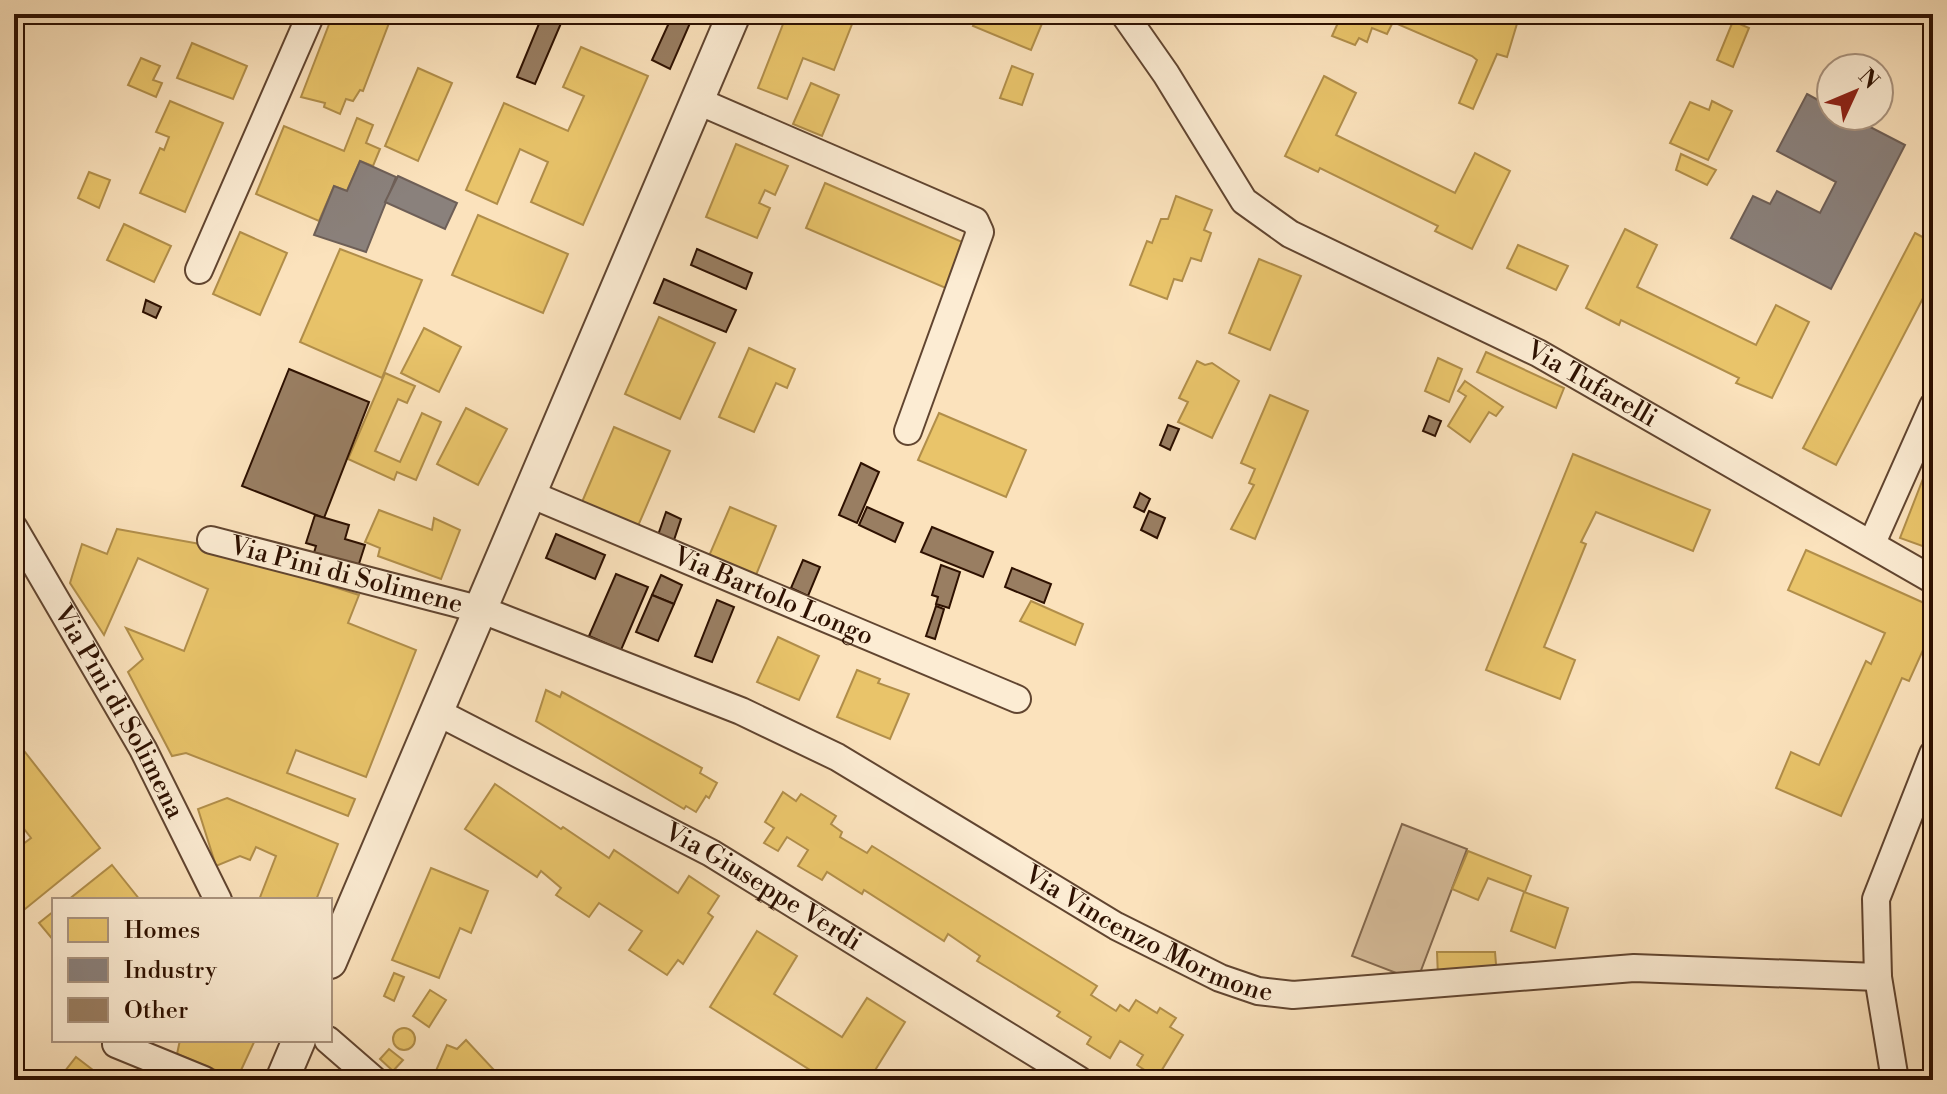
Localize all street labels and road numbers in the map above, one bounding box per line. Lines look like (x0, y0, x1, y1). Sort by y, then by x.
street label: Via Tufarelli (1520, 333, 1663, 434)
street label: Via Pini di Solimene (226, 529, 466, 620)
street label: Via Bartolo Longo (667, 540, 878, 653)
street label: Via Pini di Solimena (46, 599, 191, 825)
street label: Via Giuseppe Verdi (658, 815, 867, 958)
street label: Via Vincenzo Mormone (1018, 858, 1274, 1009)

